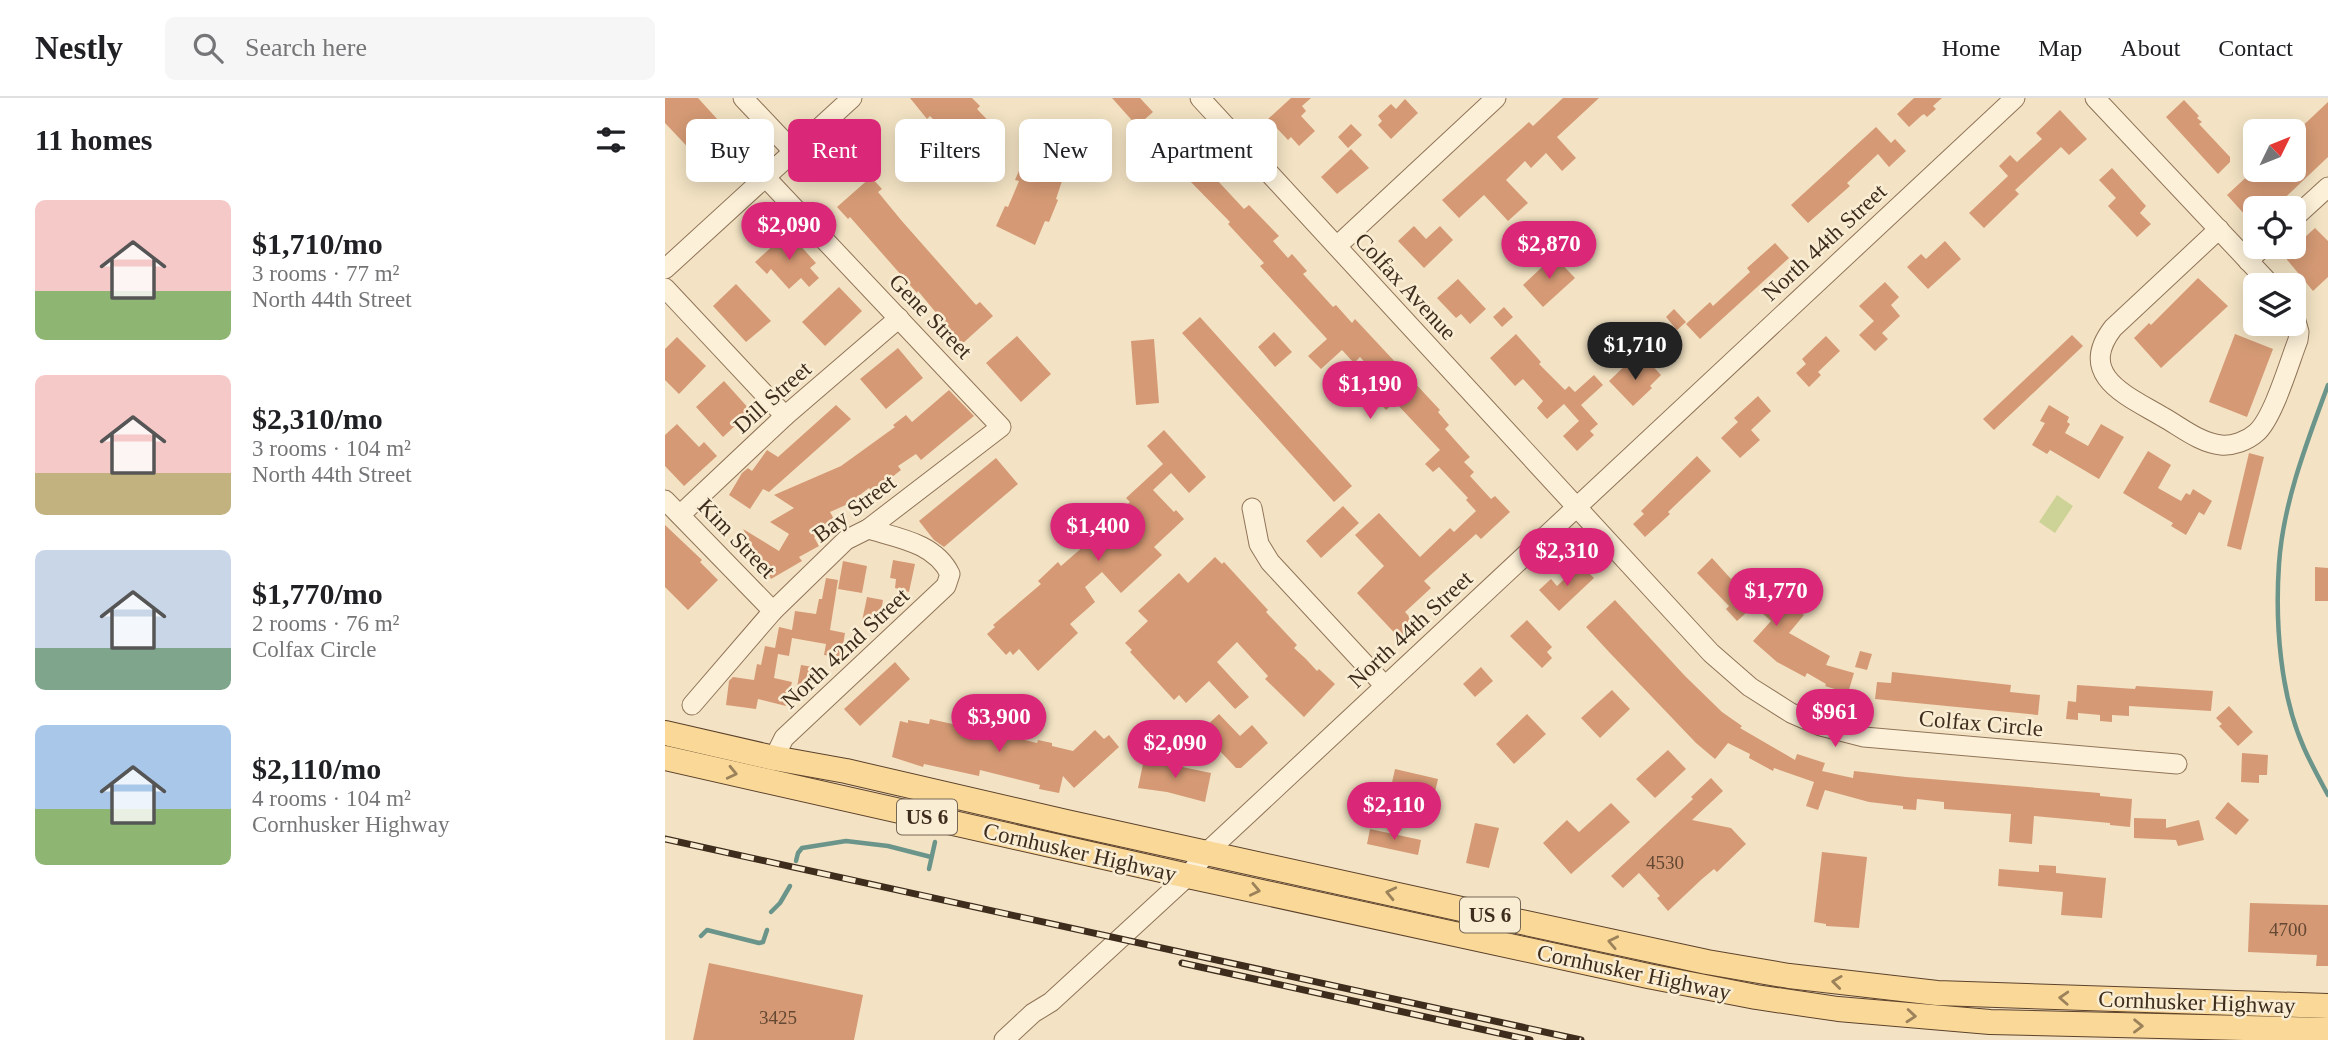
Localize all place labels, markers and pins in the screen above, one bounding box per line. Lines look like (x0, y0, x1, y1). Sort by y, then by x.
pin: $2,090 (732, 202, 846, 262)
pin: $2,870 (1492, 222, 1606, 281)
pin: $1,710 (1578, 322, 1692, 382)
pin: $1,190 (1313, 362, 1427, 421)
pin: $1,400 (1041, 504, 1155, 563)
pin: $2,310 (1510, 528, 1624, 588)
pin: $1,770 (1719, 568, 1833, 628)
pin: $961 (1794, 690, 1876, 749)
pin: $3,900 (942, 694, 1056, 754)
pin: $2,090 (1118, 720, 1232, 780)
pin: $2,110 (1337, 782, 1451, 842)

